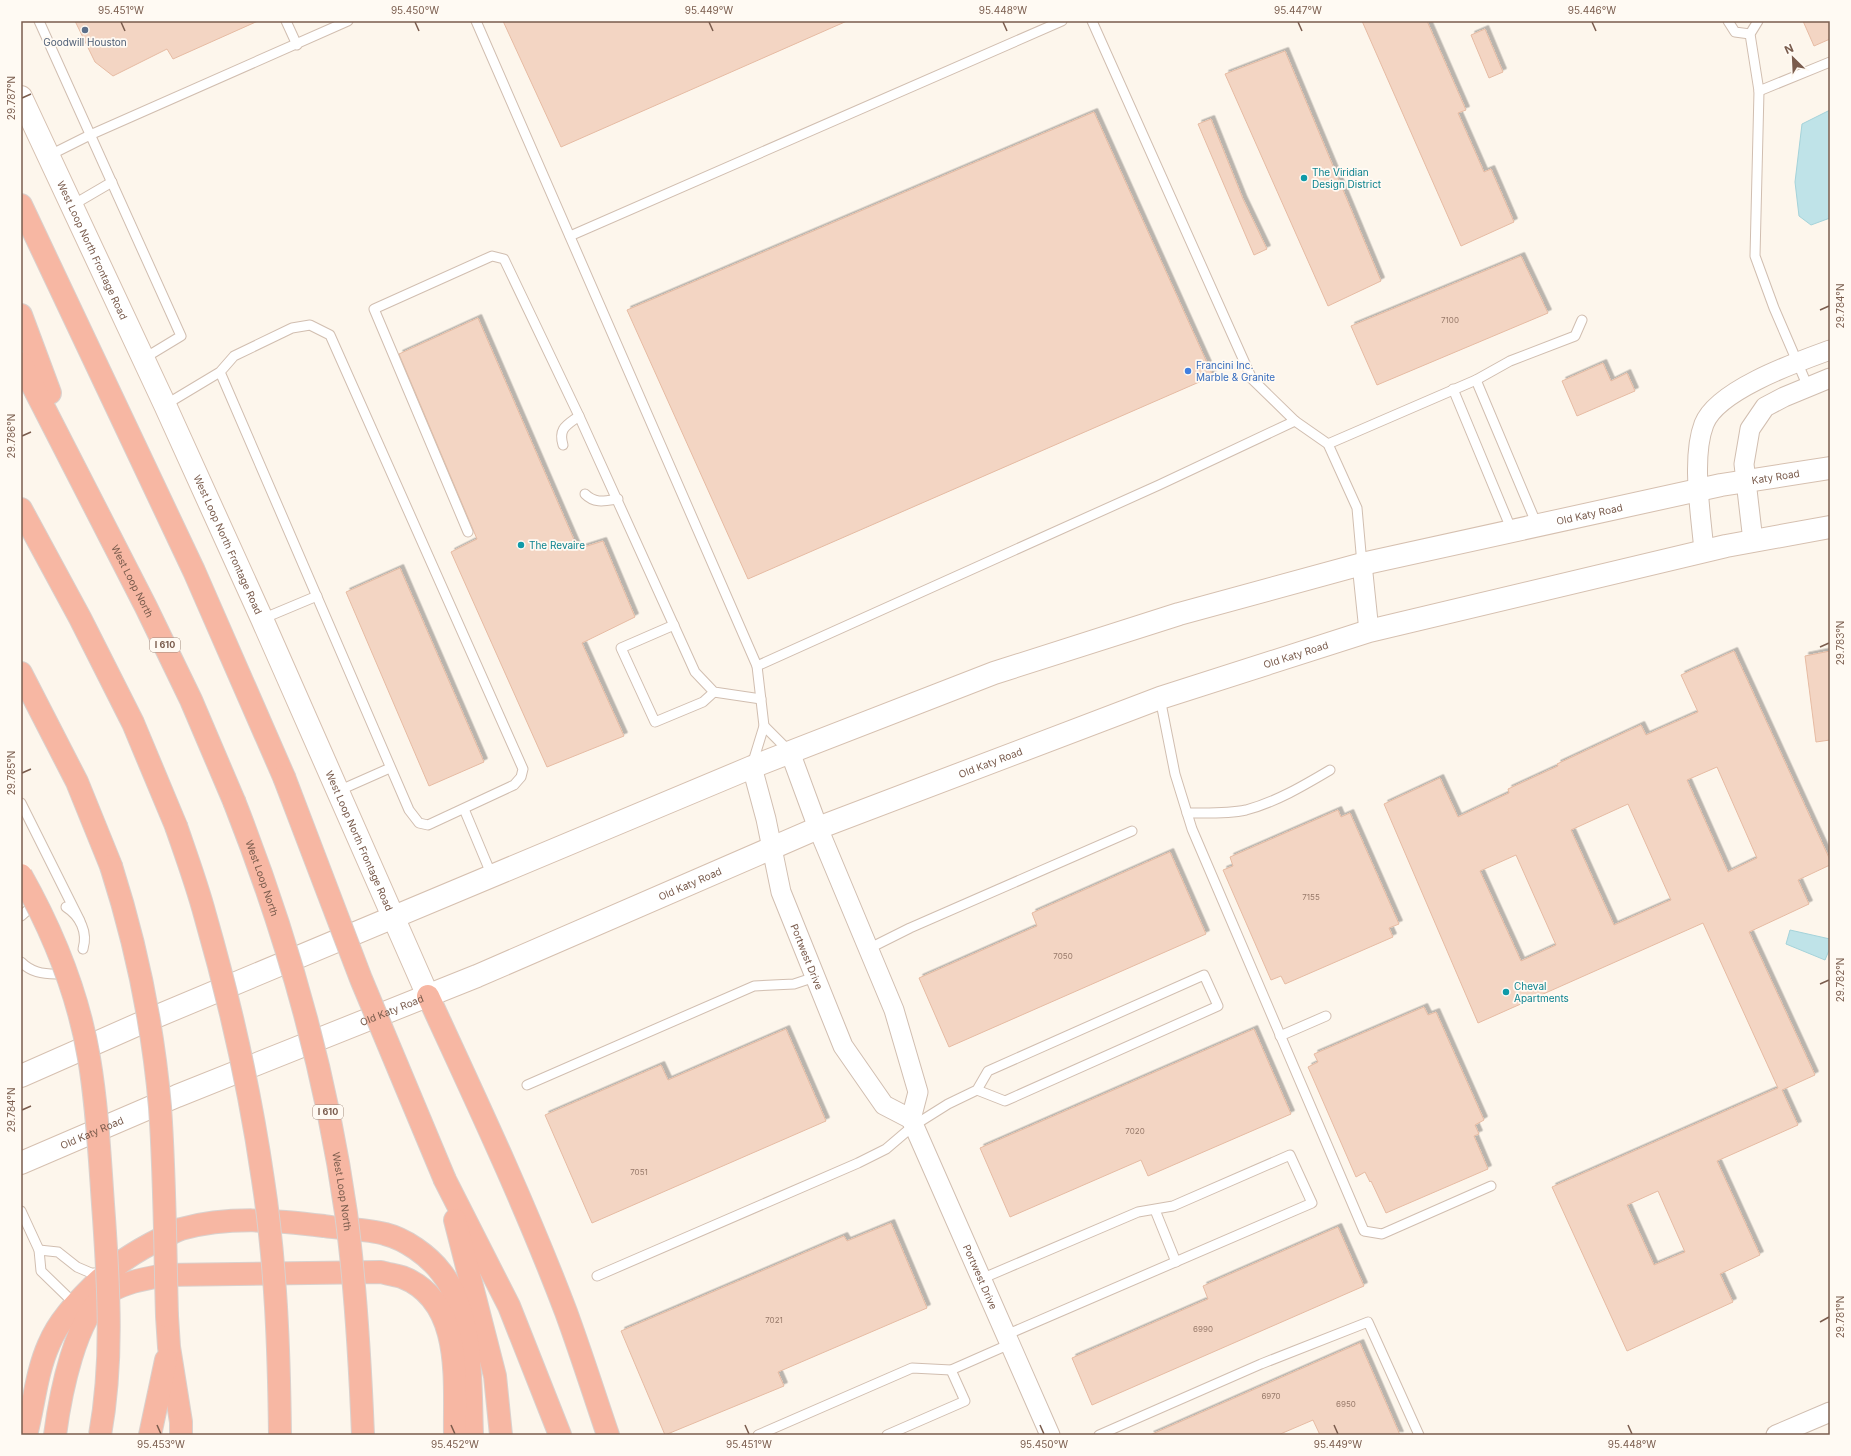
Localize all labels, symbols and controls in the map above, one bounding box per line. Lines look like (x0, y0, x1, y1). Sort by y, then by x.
text: 95.451°W (98, 4, 144, 16)
text: 95.450°W (391, 4, 439, 16)
text: 95.449°W (685, 4, 733, 16)
text: 95.448°W (979, 4, 1027, 16)
text: 95.447°W (1274, 4, 1322, 16)
text: 95.446°W (1568, 4, 1616, 16)
marker: Goodwill Houston (80, 25, 90, 35)
place label: Goodwill Houston (43, 36, 127, 48)
north arrow (1773, 38, 1813, 78)
text: N (1782, 41, 1796, 57)
text: 29.787°N (5, 76, 17, 120)
place label: The Viridian Design District (1312, 166, 1382, 190)
marker: The Viridian Design District (1299, 173, 1309, 183)
street label: West Loop North Frontage Road (55, 179, 130, 321)
text: 29.784°N (1834, 284, 1846, 328)
house number: 7100 (1441, 315, 1459, 325)
place label: Francini Inc. Marble & Granite (1196, 359, 1275, 383)
marker: Francini Inc. Marble & Granite (1183, 366, 1193, 376)
text: 29.786°N (5, 414, 17, 458)
street label: Katy Road (1751, 467, 1800, 486)
street label: West Loop North Frontage Road (191, 473, 265, 616)
street label: Old Katy Road (1555, 501, 1624, 527)
place label: The Revaire (529, 539, 585, 551)
marker: The Revaire (516, 540, 526, 550)
street label: West Loop North (109, 543, 156, 619)
text: 29.783°N (1834, 621, 1846, 665)
road number: I 610 (150, 638, 180, 652)
street label: Old Katy Road (1262, 638, 1330, 670)
street label: Old Katy Road (957, 745, 1024, 780)
text: 29.785°N (5, 751, 17, 795)
street label: West Loop North Frontage Road (323, 769, 396, 912)
street label: West Loop North (243, 838, 281, 918)
street label: Old Katy Road (657, 865, 723, 903)
house number: 7155 (1302, 892, 1320, 902)
street label: Portwest Drive (788, 922, 826, 991)
house number: 7050 (1053, 951, 1073, 961)
text: 29.782°N (1834, 958, 1846, 1002)
place label: Cheval Apartments (1514, 980, 1569, 1004)
marker: Cheval Apartments (1501, 987, 1511, 997)
street label: Old Katy Road (358, 992, 425, 1028)
text: 29.784°N (5, 1088, 17, 1132)
road number: I 610 (313, 1105, 343, 1119)
street label: Old Katy Road (58, 1114, 125, 1151)
house number: 7020 (1125, 1126, 1145, 1136)
street label: West Loop North (330, 1151, 354, 1232)
house number: 7051 (630, 1167, 648, 1177)
street label: Portwest Drive (961, 1243, 1000, 1311)
text: 29.781°N (1834, 1296, 1846, 1338)
house number: 7021 (765, 1315, 783, 1325)
house number: 6990 (1193, 1324, 1213, 1334)
house number: 6970 (1261, 1391, 1281, 1401)
house number: 6950 (1336, 1399, 1356, 1409)
text: 95.453°W (137, 1438, 185, 1450)
text: 95.452°W (431, 1438, 479, 1450)
text: 95.451°W (726, 1438, 772, 1450)
text: 95.450°W (1020, 1438, 1068, 1450)
text: 95.449°W (1314, 1438, 1362, 1450)
text: 95.448°W (1608, 1438, 1656, 1450)

